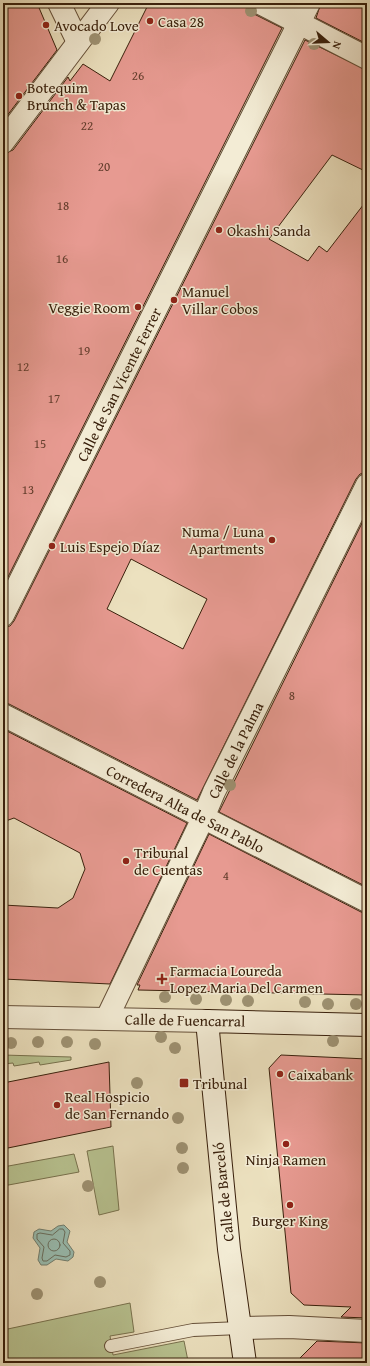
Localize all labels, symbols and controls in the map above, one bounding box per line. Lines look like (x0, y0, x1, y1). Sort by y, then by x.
place label: Casa 28 (158, 11, 204, 32)
place label: Avocado Love (54, 15, 139, 36)
marker: Casa 28 (145, 16, 155, 26)
marker: Avocado Love (41, 20, 51, 30)
north arrow (308, 22, 348, 62)
text: N (328, 39, 346, 52)
house number: 26 (132, 66, 144, 85)
place label: Botequim Brunch & Tapas (27, 77, 126, 115)
marker: Botequim Brunch & Tapas (14, 91, 24, 101)
house number: 22 (81, 116, 93, 135)
house number: 20 (98, 157, 110, 176)
house number: 18 (57, 196, 69, 215)
place label: Okashi Sanda (227, 220, 311, 241)
marker: Okashi Sanda (214, 225, 224, 235)
house number: 16 (56, 249, 68, 268)
place label: Manuel Villar Cobos (182, 281, 258, 319)
marker: Manuel Villar Cobos (169, 295, 179, 305)
place label: Veggie Room (48, 297, 131, 318)
marker: Veggie Room (133, 302, 143, 312)
street label: Calle de San Vicente Ferrer (71, 304, 166, 465)
house number: 19 (78, 341, 90, 360)
house number: 12 (17, 357, 29, 376)
house number: 17 (48, 389, 60, 408)
house number: 15 (34, 434, 46, 453)
house number: 13 (22, 480, 34, 499)
place label: Numa / Luna Apartments (182, 521, 264, 559)
marker: Numa / Luna Apartments (267, 535, 277, 545)
place label: Luis Espejo Díaz (60, 536, 160, 557)
marker: Luis Espejo Díaz (47, 541, 57, 551)
house number: 8 (289, 686, 295, 705)
street label: Calle de la Palma (202, 698, 268, 802)
street label: Corredera Alta de San Pablo (103, 759, 269, 858)
place label: Tribunal de Cuentas (134, 842, 202, 880)
marker: Tribunal de Cuentas (121, 856, 131, 866)
house number: 4 (223, 866, 229, 885)
place label: Farmacia Loureda Lopez Maria Del Carmen (170, 960, 324, 998)
marker: Farmacia Loureda Lopez Maria Del Carmen (157, 974, 167, 984)
street label: Calle de Fuencarral (125, 1008, 245, 1032)
place label: Caixabank (288, 1064, 353, 1085)
marker: Caixabank (275, 1069, 285, 1079)
place label: Tribunal (193, 1073, 247, 1094)
marker: Tribunal (178, 1077, 190, 1089)
place label: Real Hospicio de San Fernando (65, 1086, 169, 1124)
marker: Real Hospicio de San Fernando (52, 1100, 62, 1110)
marker: Ninja Ramen (281, 1139, 291, 1149)
street label: Calle de Barceló (207, 1141, 239, 1243)
place label: Ninja Ramen (246, 1149, 327, 1170)
marker: Burger King (285, 1200, 295, 1210)
place label: Burger King (252, 1210, 328, 1231)

